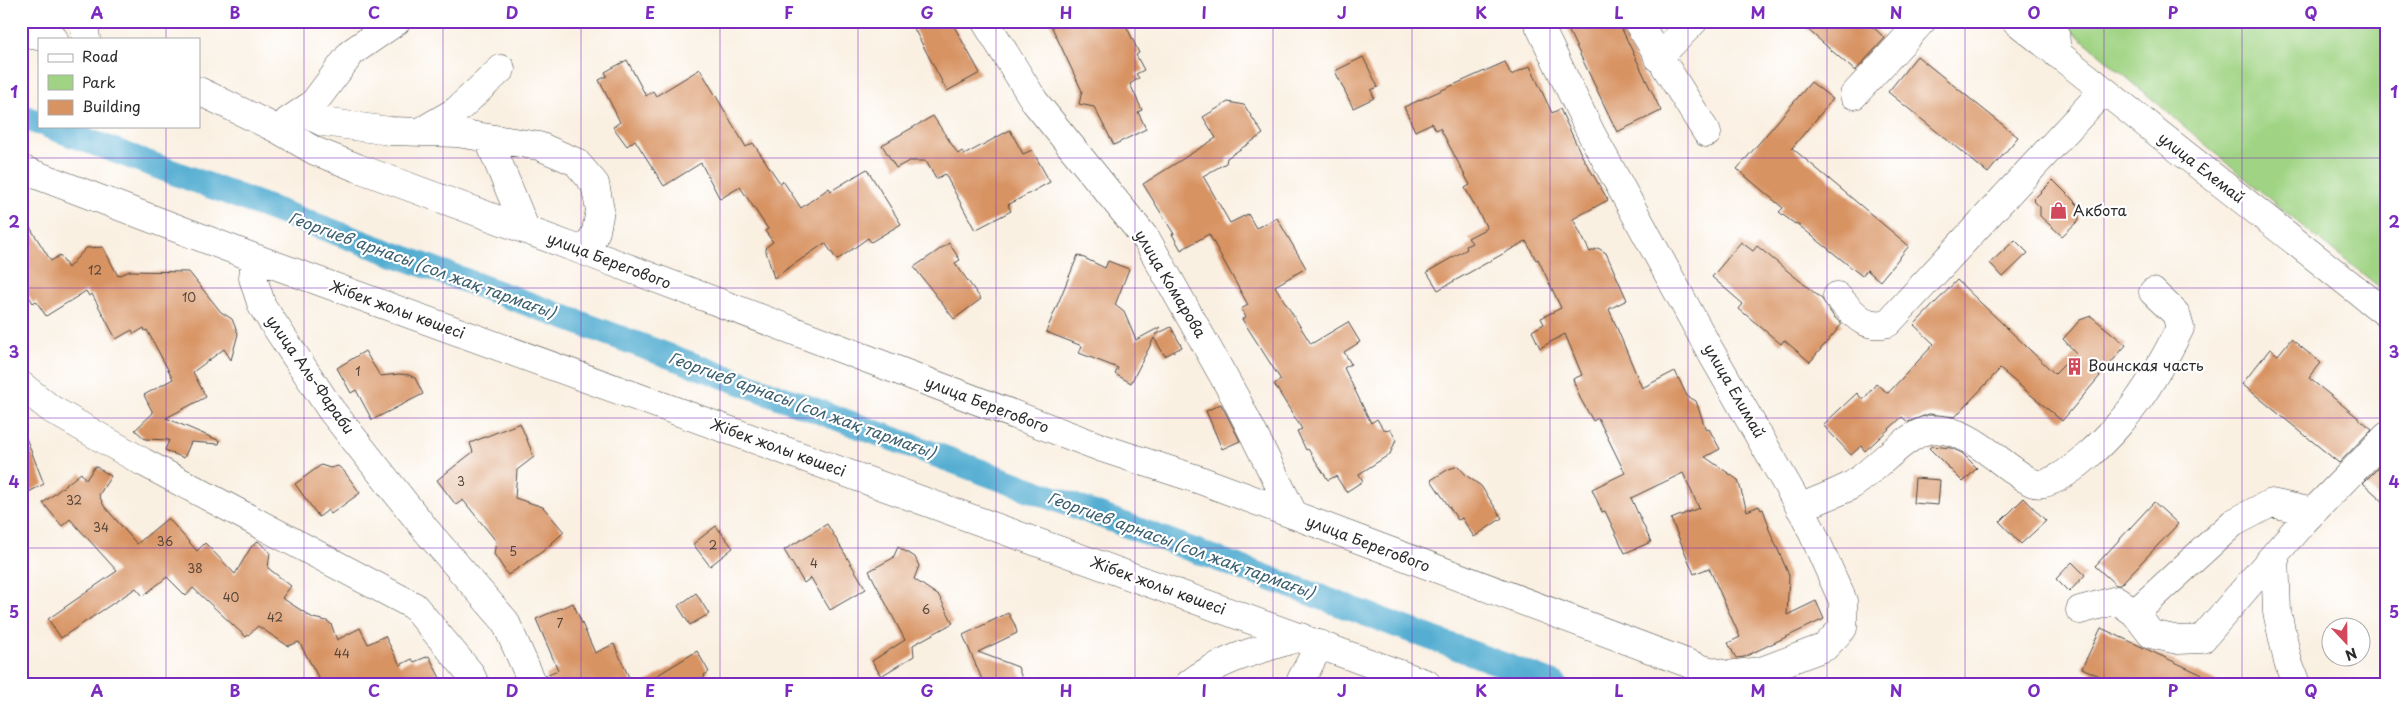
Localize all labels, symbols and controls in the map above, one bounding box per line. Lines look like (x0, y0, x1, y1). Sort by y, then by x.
text: A (91, 0, 104, 24)
text: B (230, 0, 241, 24)
text: C (368, 0, 380, 24)
text: D (506, 0, 518, 24)
text: E (645, 0, 655, 24)
text: F (784, 0, 794, 24)
text: G (920, 0, 934, 24)
text: H (1060, 0, 1072, 24)
text: I (1201, 0, 1207, 24)
text: J (1337, 0, 1347, 24)
text: K (1475, 0, 1487, 24)
text: L (1614, 0, 1624, 24)
text: M (1750, 0, 1766, 24)
text: N (1890, 0, 1902, 24)
text: O (2028, 0, 2041, 24)
text: P (2168, 0, 2179, 24)
text: Q (2305, 0, 2318, 24)
legend (38, 38, 200, 128)
text: Road (82, 44, 118, 67)
text: Park (82, 70, 116, 93)
text: 1 (10, 79, 18, 103)
text: 1 (2390, 79, 2398, 103)
text: Building (82, 94, 141, 117)
street label: улица Елемай (2154, 126, 2250, 208)
place label: Акбота (2073, 198, 2127, 221)
shop icon: Акбота (2049, 201, 2069, 221)
water label: Георгиев арнасы (сол жақ тармағы) (286, 205, 560, 324)
text: 2 (8, 209, 20, 233)
text: 2 (2388, 209, 2400, 233)
street label: улица Берегового (544, 225, 675, 294)
street label: улица Комарова (1130, 225, 1213, 342)
house number: 12 (88, 261, 102, 279)
street label: Жібек жолы көшесі (327, 273, 468, 344)
house number: 10 (182, 288, 196, 306)
street label: улица Аль-Фараби (261, 310, 361, 438)
text: 3 (9, 339, 19, 363)
street label: улица Елимай (1699, 339, 1772, 442)
text: 3 (2389, 339, 2399, 363)
water label: Георгиев арнасы (сол жақ тармағы) (666, 345, 940, 464)
place label: Воинская часть (2088, 353, 2204, 376)
building icon: Воинская часть (2064, 356, 2084, 376)
house number: 1 (355, 362, 361, 380)
street label: улица Берегового (922, 369, 1053, 438)
street label: Жібек жолы көшесі (708, 411, 849, 482)
text: 4 (9, 469, 20, 493)
text: 4 (2389, 469, 2400, 493)
house number: 3 (457, 472, 465, 490)
water label: Георгиев арнасы (сол жақ тармағы) (1045, 485, 1319, 604)
house number: 32 (66, 491, 82, 509)
street label: улица Берегового (1303, 508, 1434, 577)
house number: 34 (93, 518, 109, 536)
house number: 36 (157, 532, 173, 550)
house number: 2 (709, 536, 717, 554)
house number: 5 (509, 542, 517, 560)
street label: Жібек жолы көшесі (1088, 549, 1229, 620)
house number: 4 (810, 554, 818, 572)
house number: 38 (187, 559, 203, 577)
house number: 40 (223, 588, 240, 606)
text: 5 (9, 599, 19, 623)
text: 5 (2389, 599, 2399, 623)
house number: 6 (922, 600, 930, 618)
house number: 42 (267, 608, 283, 626)
house number: 7 (557, 614, 564, 632)
north arrow (2320, 618, 2370, 668)
text: N (2342, 643, 2360, 666)
house number: 44 (334, 644, 350, 662)
text: A (91, 678, 104, 702)
text: B (230, 678, 241, 702)
text: C (368, 678, 380, 702)
text: D (506, 678, 518, 702)
text: E (645, 678, 655, 702)
text: F (784, 678, 794, 702)
text: G (920, 678, 934, 702)
text: H (1060, 678, 1072, 702)
text: I (1201, 678, 1207, 702)
text: J (1337, 678, 1347, 702)
text: K (1475, 678, 1487, 702)
text: L (1614, 678, 1624, 702)
text: M (1750, 678, 1766, 702)
text: N (1890, 678, 1902, 702)
text: O (2028, 678, 2041, 702)
text: P (2168, 678, 2179, 702)
text: Q (2305, 678, 2318, 702)

